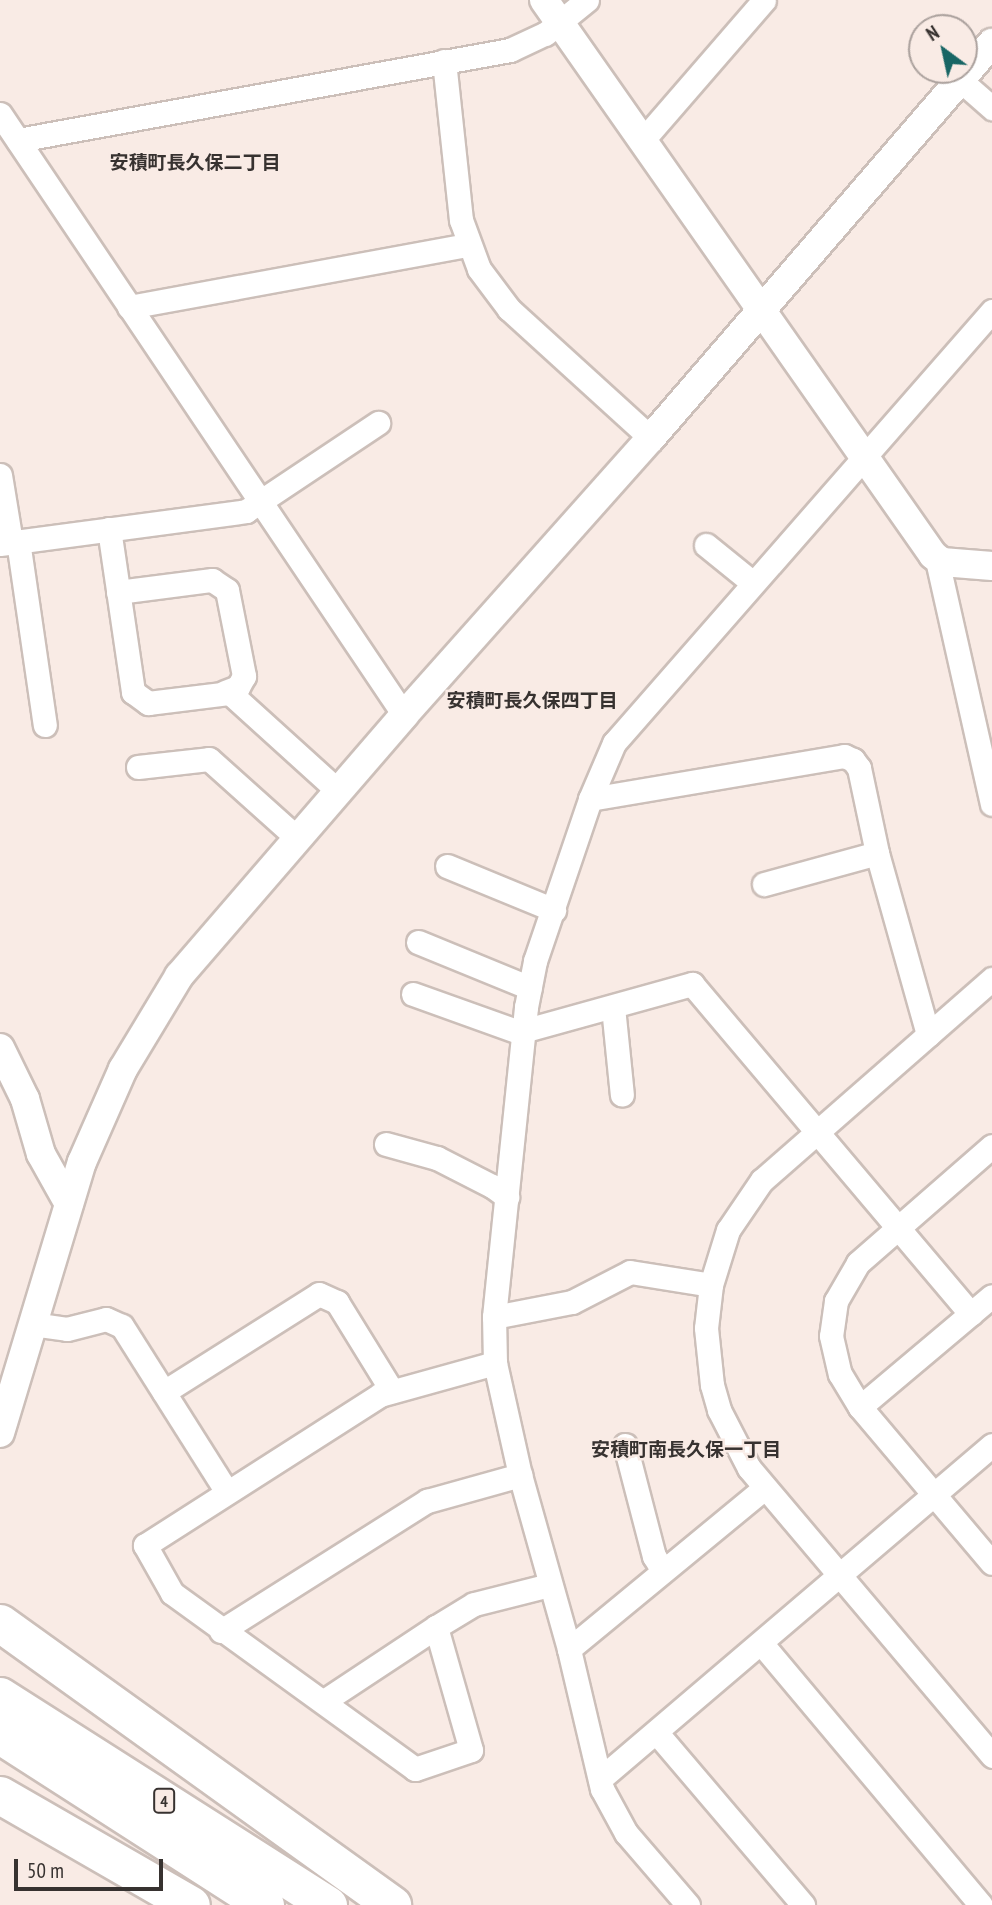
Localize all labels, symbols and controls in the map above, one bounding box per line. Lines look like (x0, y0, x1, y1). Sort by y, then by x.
north arrow (908, 14, 978, 84)
text: N (922, 20, 943, 46)
district label: 安積町長久保二丁目 (110, 152, 280, 174)
district label: 安積町長久保四丁目 (447, 690, 617, 712)
district label: 安積町南長久保一丁目 (591, 1439, 781, 1461)
road number: 4 (152, 1788, 176, 1814)
scale bar (18, 1846, 166, 1890)
text: 50 m (27, 1857, 64, 1884)

